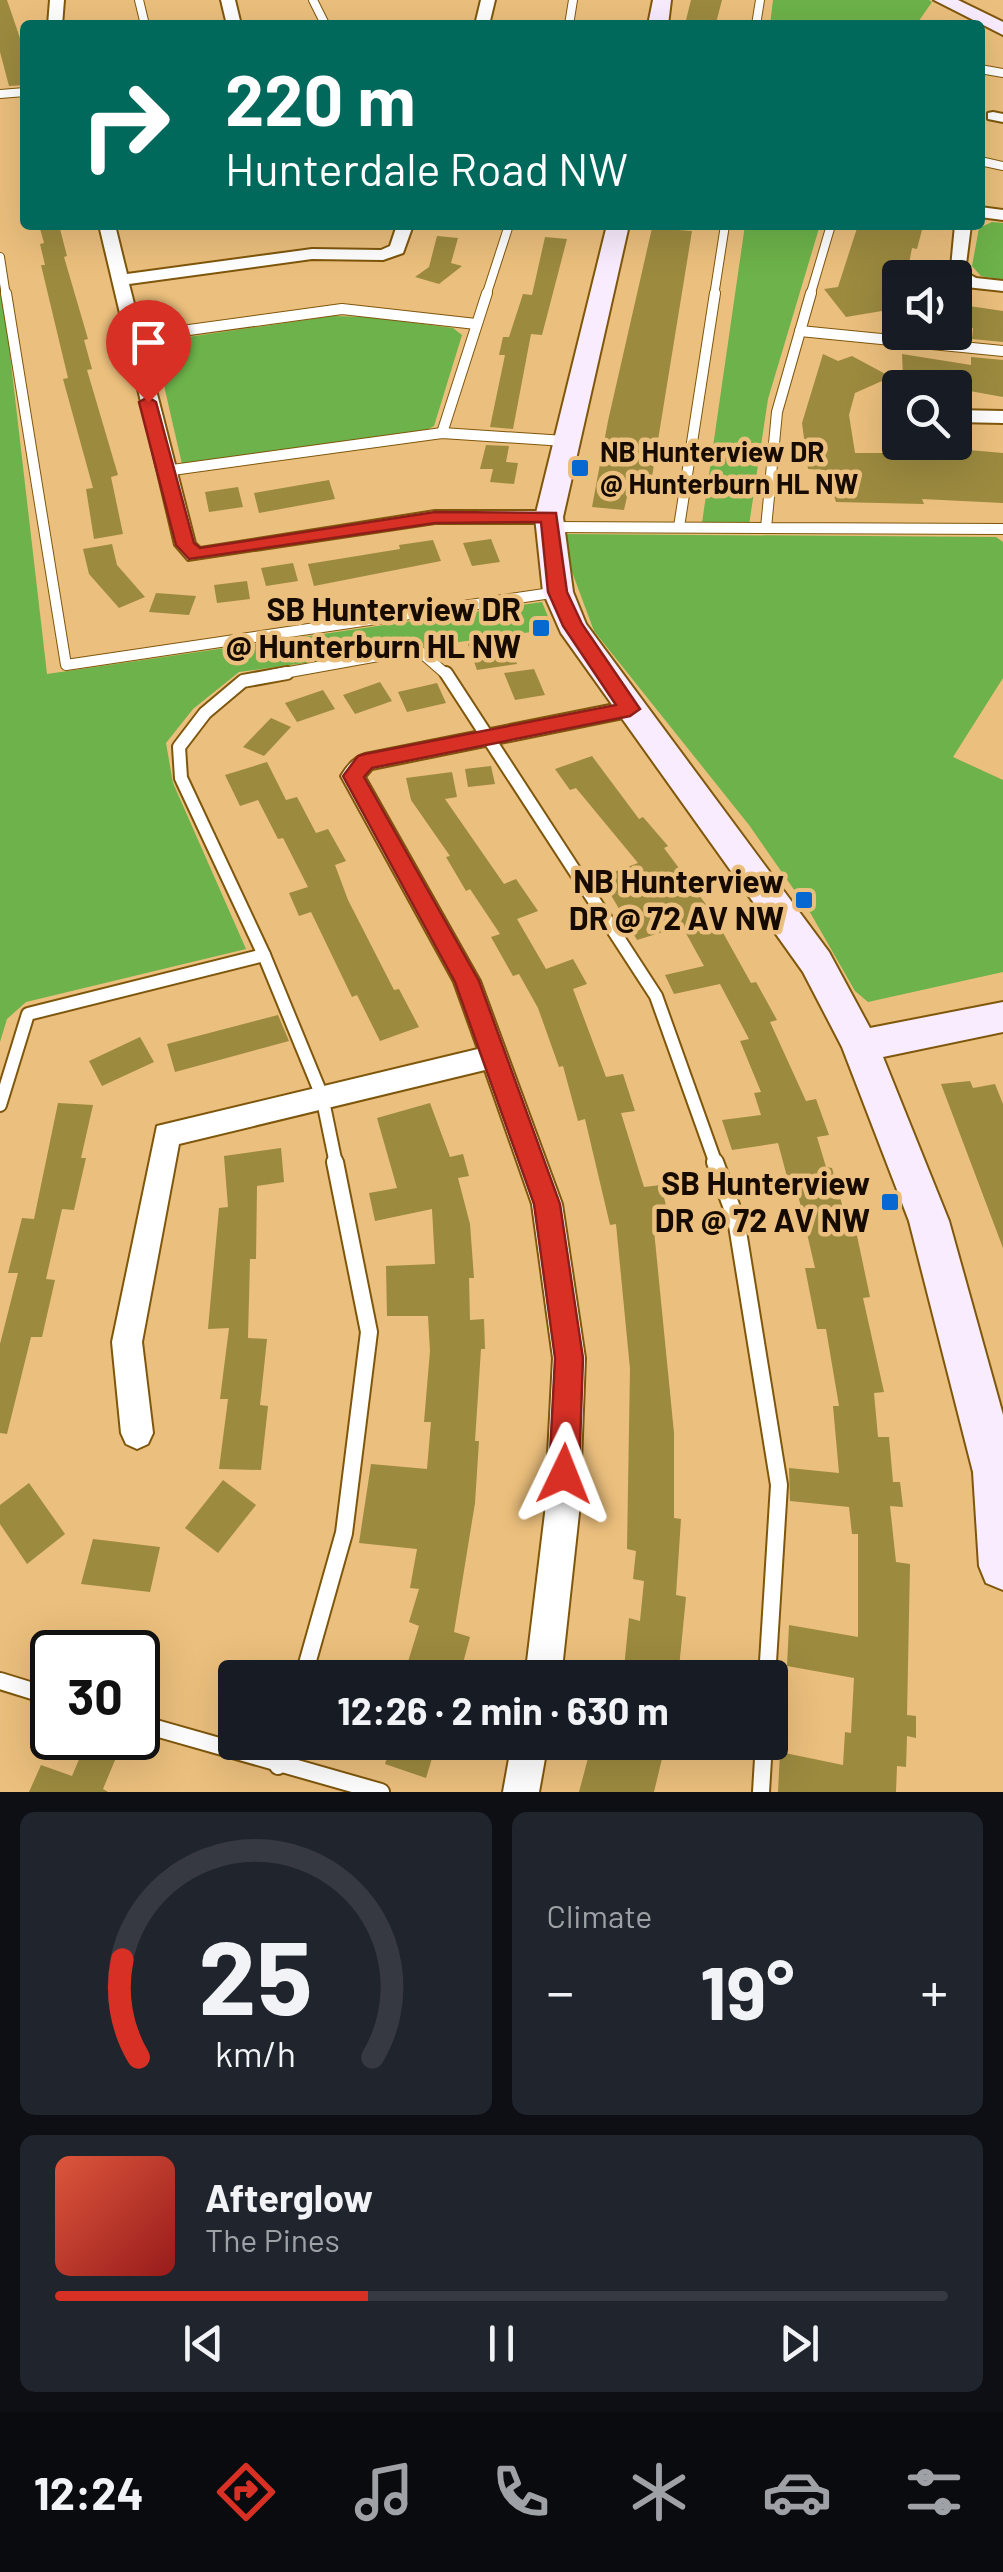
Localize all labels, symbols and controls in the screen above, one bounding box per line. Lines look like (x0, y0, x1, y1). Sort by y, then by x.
text: 220 m (225, 56, 416, 140)
icon: right (60, 60, 190, 190)
text: Hunterdale Road NW (225, 141, 628, 195)
map controls (882, 260, 972, 460)
button: sound (882, 260, 972, 350)
pin (106, 300, 191, 403)
icon: arrive (121, 315, 176, 370)
button: search (882, 370, 972, 460)
place label: NB Hunterview DR @ Hunterburn HL NW (600, 434, 858, 500)
marker: NB Hunterview DR @ Hunterburn HL NW (569, 457, 591, 479)
place label: SB Hunterview DR @ Hunterburn HL NW (226, 589, 521, 664)
marker: SB Hunterview DR @ Hunterburn HL NW (530, 617, 552, 639)
place label: NB Hunterview DR @ 72 AV NW (569, 861, 784, 936)
marker: NB Hunterview DR @ 72 AV NW (793, 889, 815, 911)
place label: SB Hunterview DR @ 72 AV NW (655, 1163, 870, 1238)
marker: SB Hunterview DR @ 72 AV NW (879, 1191, 901, 1213)
position arrow (512, 1422, 616, 1526)
speed limit sign: 30 (30, 1630, 160, 1760)
text: 12:26 · 2 min · 630 m (337, 1687, 669, 1733)
text: Climate (547, 1896, 652, 1934)
text: 25 (199, 1911, 313, 2036)
text: 19° (700, 1945, 795, 2035)
text: − (547, 1957, 574, 2023)
text: + (920, 1957, 948, 2023)
text: km/h (215, 2031, 296, 2074)
text: Afterglow (205, 2174, 373, 2220)
text: The Pines (205, 2220, 340, 2258)
icon: previous (176, 2316, 231, 2371)
icon: pause (474, 2316, 529, 2371)
icon: next (772, 2316, 827, 2371)
icon: directions (211, 2457, 281, 2527)
icon: music (349, 2457, 419, 2527)
icon: phone (486, 2457, 556, 2527)
icon: climate (624, 2457, 694, 2527)
icon: car (762, 2457, 832, 2527)
icon: filters (899, 2457, 969, 2527)
text: 12:24 (34, 2465, 144, 2519)

